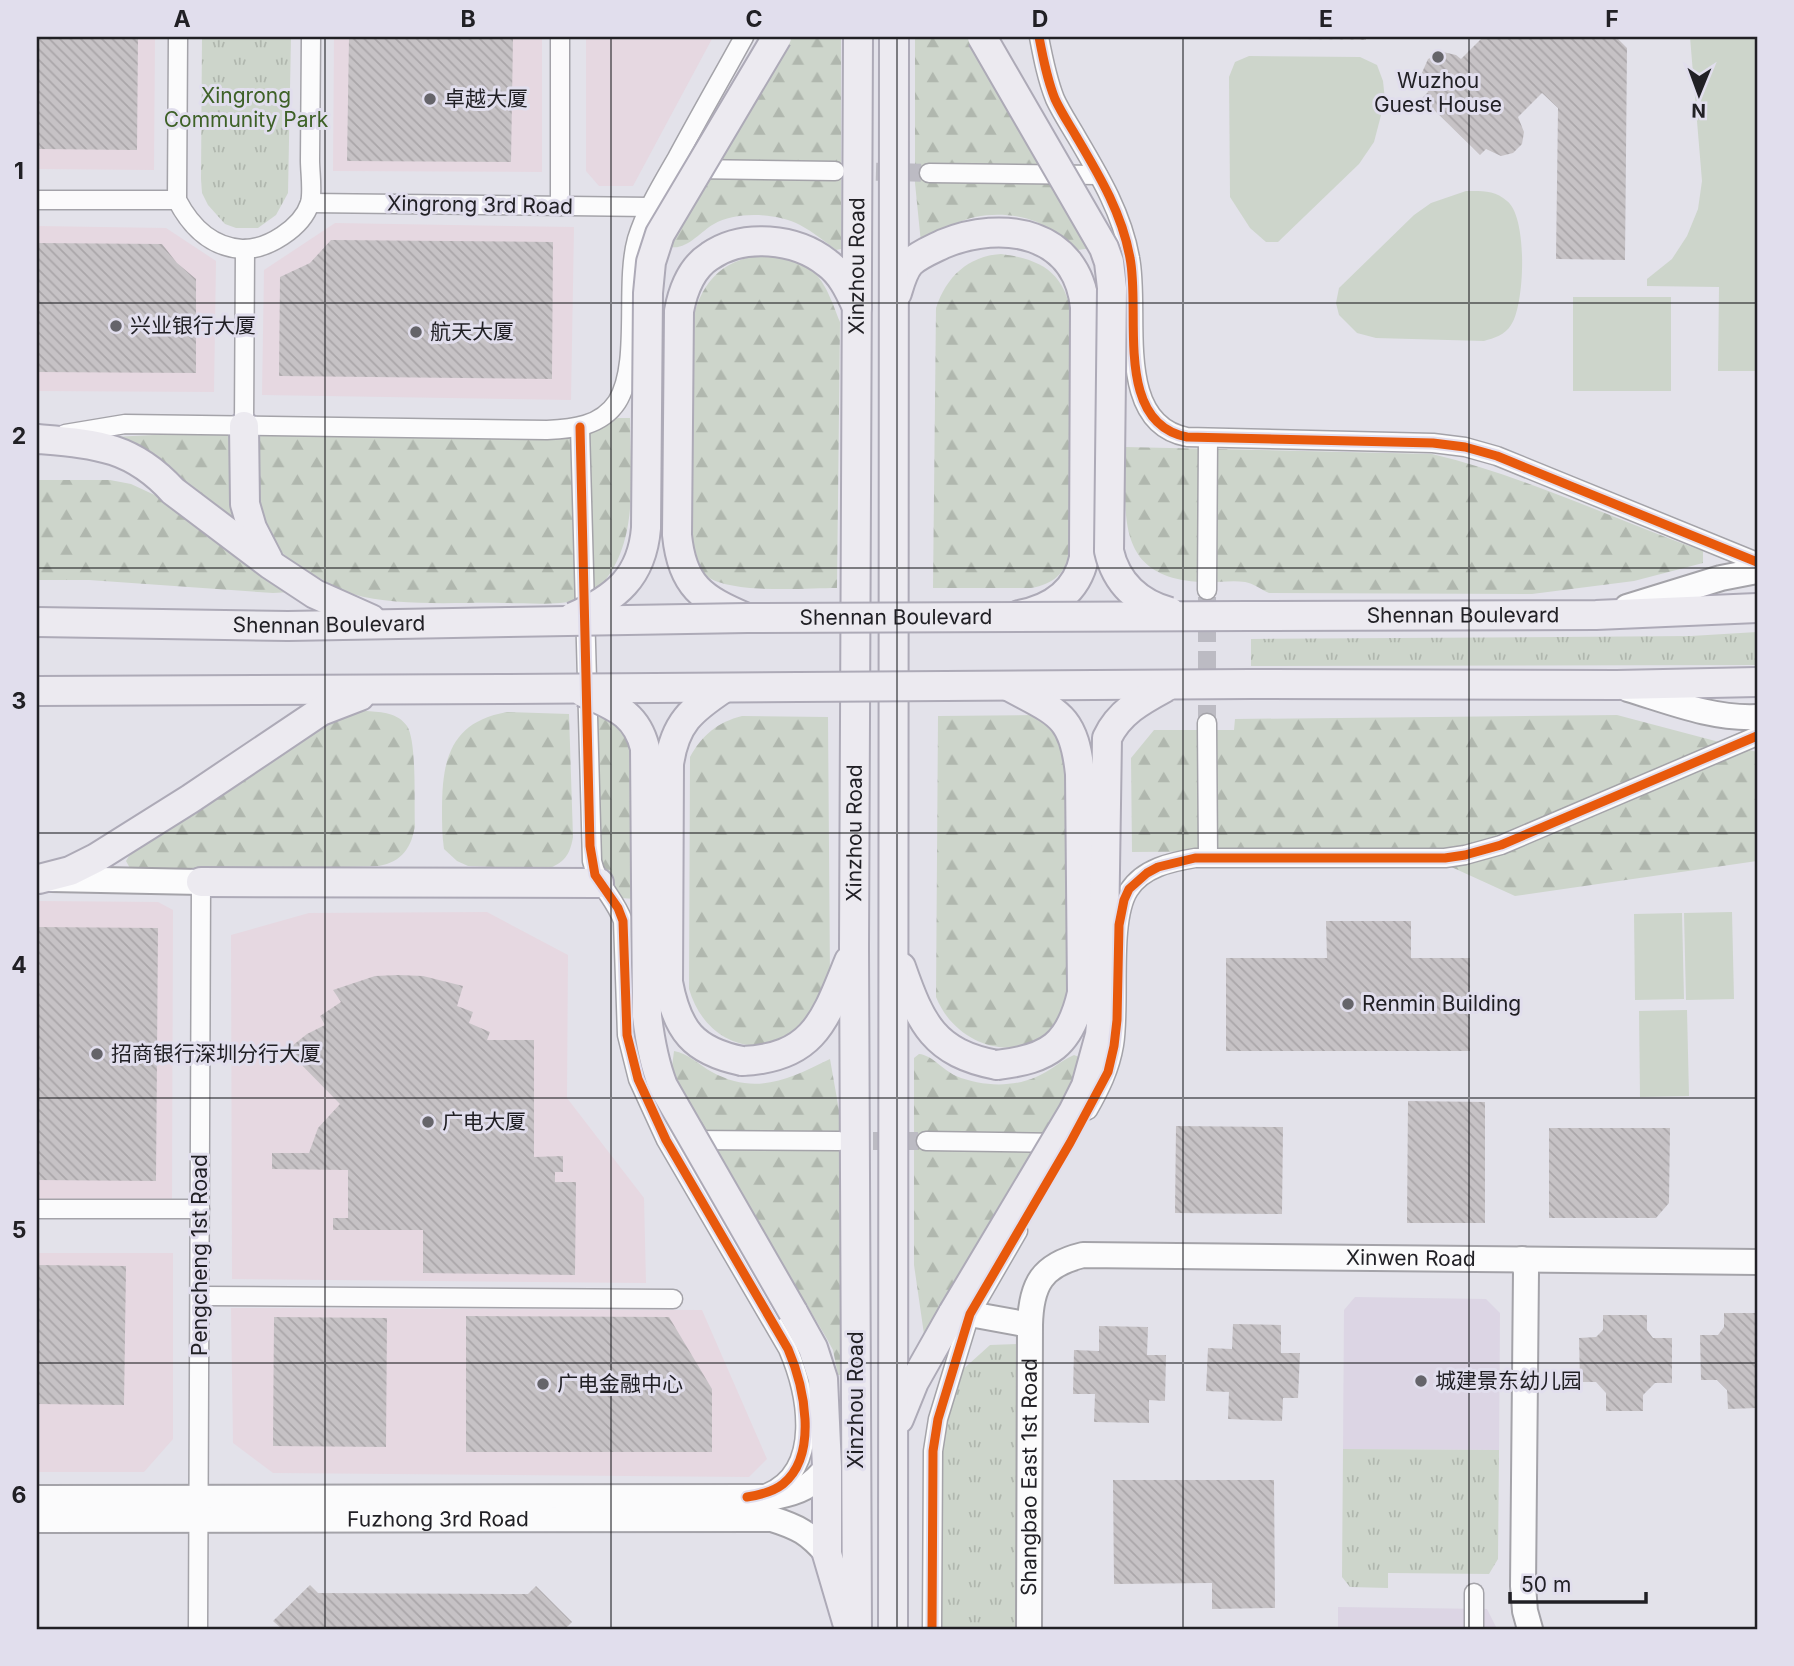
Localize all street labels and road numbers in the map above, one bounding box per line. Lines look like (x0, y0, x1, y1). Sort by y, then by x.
street label: Xingrong 3rd Road (387, 190, 573, 219)
street label: Xinzhou Road (844, 197, 869, 335)
street label: Shennan Boulevard (1367, 602, 1559, 628)
street label: Shennan Boulevard (800, 604, 992, 630)
street label: Shennan Boulevard (232, 611, 426, 638)
street label: Xinzhou Road (841, 764, 867, 902)
street label: Pengcheng 1st Road (187, 1154, 212, 1356)
street label: Xinwen Road (1346, 1245, 1476, 1271)
street label: Xinzhou Road (843, 1331, 868, 1469)
street label: Shangbao East 1st Road (1016, 1358, 1042, 1596)
street label: Fuzhong 3rd Road (347, 1506, 529, 1532)

